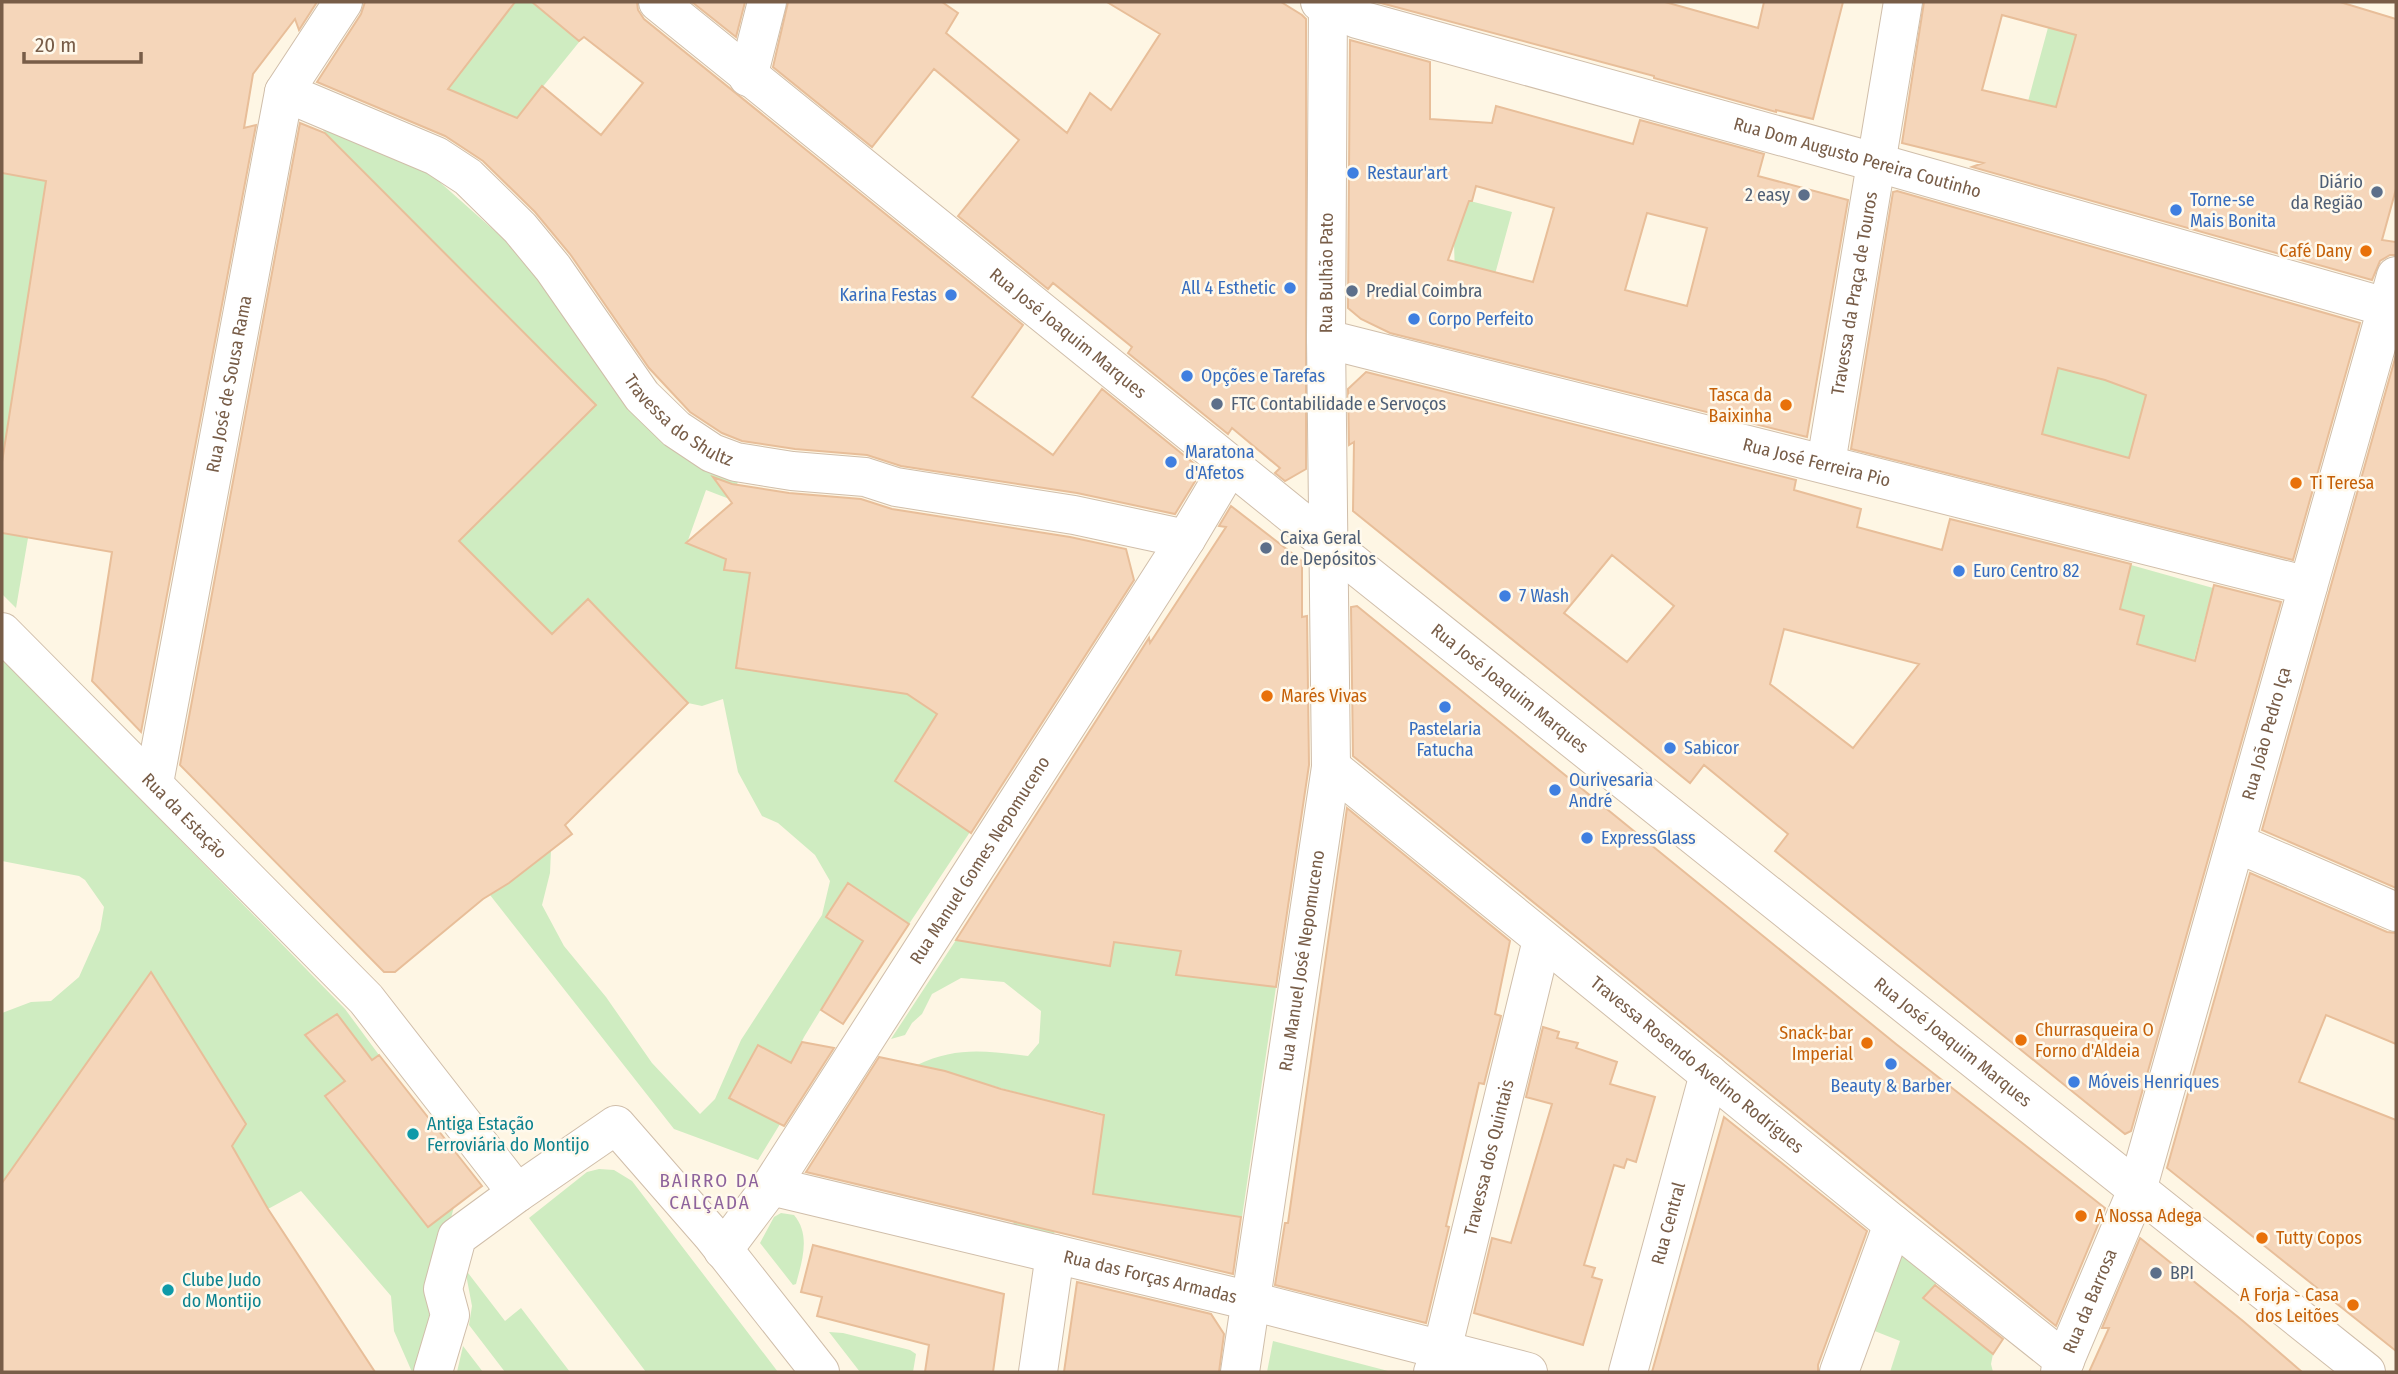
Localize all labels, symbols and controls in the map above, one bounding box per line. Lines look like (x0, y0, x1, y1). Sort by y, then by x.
scale bar (24, 21, 142, 65)
text: 20 m (35, 32, 76, 58)
street label: Rua Dom Augusto Pereira Coutinho (1731, 113, 1984, 203)
place label: Restaur'art (1367, 162, 1448, 184)
marker: Restaur'art (1345, 165, 1361, 181)
place label: Diário da Região (2291, 171, 2363, 214)
place label: 2 easy (1745, 184, 1790, 206)
marker: Diário da Região (2369, 184, 2385, 200)
marker: 2 easy (1796, 187, 1812, 203)
place label: Torne-se Mais Bonita (2190, 189, 2276, 232)
street label: Travessa da Praça de Touros (1827, 190, 1882, 397)
marker: Torne-se Mais Bonita (2168, 202, 2184, 218)
street label: Rua Bulhão Pato (1315, 212, 1338, 333)
place label: Café Dany (2279, 240, 2352, 262)
marker: Café Dany (2358, 243, 2374, 259)
street label: Rua José Joaquim Marques (985, 263, 1151, 403)
place label: All 4 Esthetic (1181, 277, 1276, 299)
marker: All 4 Esthetic (1282, 280, 1298, 296)
place label: Predial Coimbra (1366, 280, 1482, 302)
marker: Predial Coimbra (1344, 283, 1360, 299)
place label: Karina Festas (839, 284, 937, 306)
marker: Karina Festas (943, 287, 959, 303)
street label: Rua José de Sousa Rama (202, 293, 257, 474)
place label: Corpo Perfeito (1428, 308, 1534, 330)
marker: Corpo Perfeito (1406, 311, 1422, 327)
place label: Opções e Tarefas (1201, 365, 1325, 387)
marker: Opções e Tarefas (1179, 368, 1195, 384)
street label: Travessa do Shultz (619, 370, 736, 471)
place label: Tasca da Baixinha (1709, 384, 1772, 427)
place label: FTC Contabilidade e Servoços (1231, 393, 1446, 415)
marker: FTC Contabilidade e Servoços (1209, 396, 1225, 412)
marker: Tasca da Baixinha (1778, 397, 1794, 413)
street label: Rua José Ferreira Pio (1741, 433, 1893, 492)
place label: Maratona d'Afetos (1185, 441, 1255, 484)
marker: Maratona d'Afetos (1163, 454, 1179, 470)
place label: Ti Teresa (2310, 472, 2375, 494)
marker: Ti Teresa (2288, 475, 2304, 491)
place label: Caixa Geral de Depósitos (1280, 527, 1376, 570)
marker: Caixa Geral de Depósitos (1258, 540, 1274, 556)
place label: Euro Centro 82 (1973, 560, 2079, 582)
marker: Euro Centro 82 (1951, 563, 1967, 579)
place label: 7 Wash (1519, 585, 1569, 607)
marker: 7 Wash (1497, 588, 1513, 604)
street label: Rua José Joaquim Marques (1427, 619, 1593, 758)
street label: Rua João Pedro Iça (2237, 664, 2296, 803)
place label: Marés Vivas (1281, 685, 1367, 707)
marker: Marés Vivas (1259, 688, 1275, 704)
marker: Pastelaria Fatucha (1437, 699, 1453, 715)
place label: Pastelaria Fatucha (1409, 718, 1481, 761)
place label: Sabicor (1684, 737, 1740, 759)
marker: Sabicor (1662, 740, 1678, 756)
street label: Rua Manuel Gomes Nepomuceno (905, 752, 1055, 968)
street label: Rua da Estação (137, 769, 231, 863)
place label: Ourivesaria André (1569, 769, 1654, 812)
marker: Ourivesaria André (1547, 782, 1563, 798)
place label: ExpressGlass (1601, 827, 1696, 849)
marker: ExpressGlass (1579, 830, 1595, 846)
street label: Rua Manuel José Nepomuceno (1274, 849, 1329, 1073)
street label: Travessa Rosendo Avelino Rodrigues (1586, 972, 1808, 1158)
street label: Rua José Joaquim Marques (1870, 973, 2036, 1112)
place label: Churrasqueira O Forno d'Aldeia (2035, 1019, 2154, 1062)
place label: Snack-bar Imperial (1779, 1022, 1854, 1065)
marker: Churrasqueira O Forno d'Aldeia (2013, 1032, 2029, 1048)
marker: Snack-bar Imperial (1859, 1035, 1875, 1051)
marker: Beauty & Barber (1883, 1056, 1899, 1072)
place label: Móveis Henriques (2088, 1071, 2220, 1093)
marker: Móveis Henriques (2066, 1074, 2082, 1090)
place label: Beauty & Barber (1831, 1075, 1952, 1097)
street label: Travessa dos Quintais (1459, 1077, 1519, 1238)
place label: Antiga Estação Ferroviária do Montijo (427, 1113, 589, 1156)
marker: Antiga Estação Ferroviária do Montijo (405, 1126, 421, 1142)
district label: BAIRRO DA CALÇADA (659, 1169, 761, 1214)
street label: Rua Central (1647, 1179, 1690, 1267)
place label: A Nossa Adega (2095, 1205, 2202, 1227)
marker: A Nossa Adega (2073, 1208, 2089, 1224)
place label: Tutty Copos (2276, 1227, 2362, 1249)
marker: Tutty Copos (2254, 1230, 2270, 1246)
street label: Rua das Forças Armadas (1061, 1245, 1240, 1308)
street label: Rua da Barrosa (2058, 1245, 2122, 1357)
place label: BPI (2170, 1262, 2194, 1284)
marker: BPI (2148, 1265, 2164, 1281)
place label: Clube Judo do Montijo (182, 1269, 262, 1312)
marker: Clube Judo do Montijo (160, 1282, 176, 1298)
place label: A Forja - Casa dos Leitões (2240, 1284, 2339, 1327)
marker: A Forja - Casa dos Leitões (2345, 1297, 2361, 1313)

